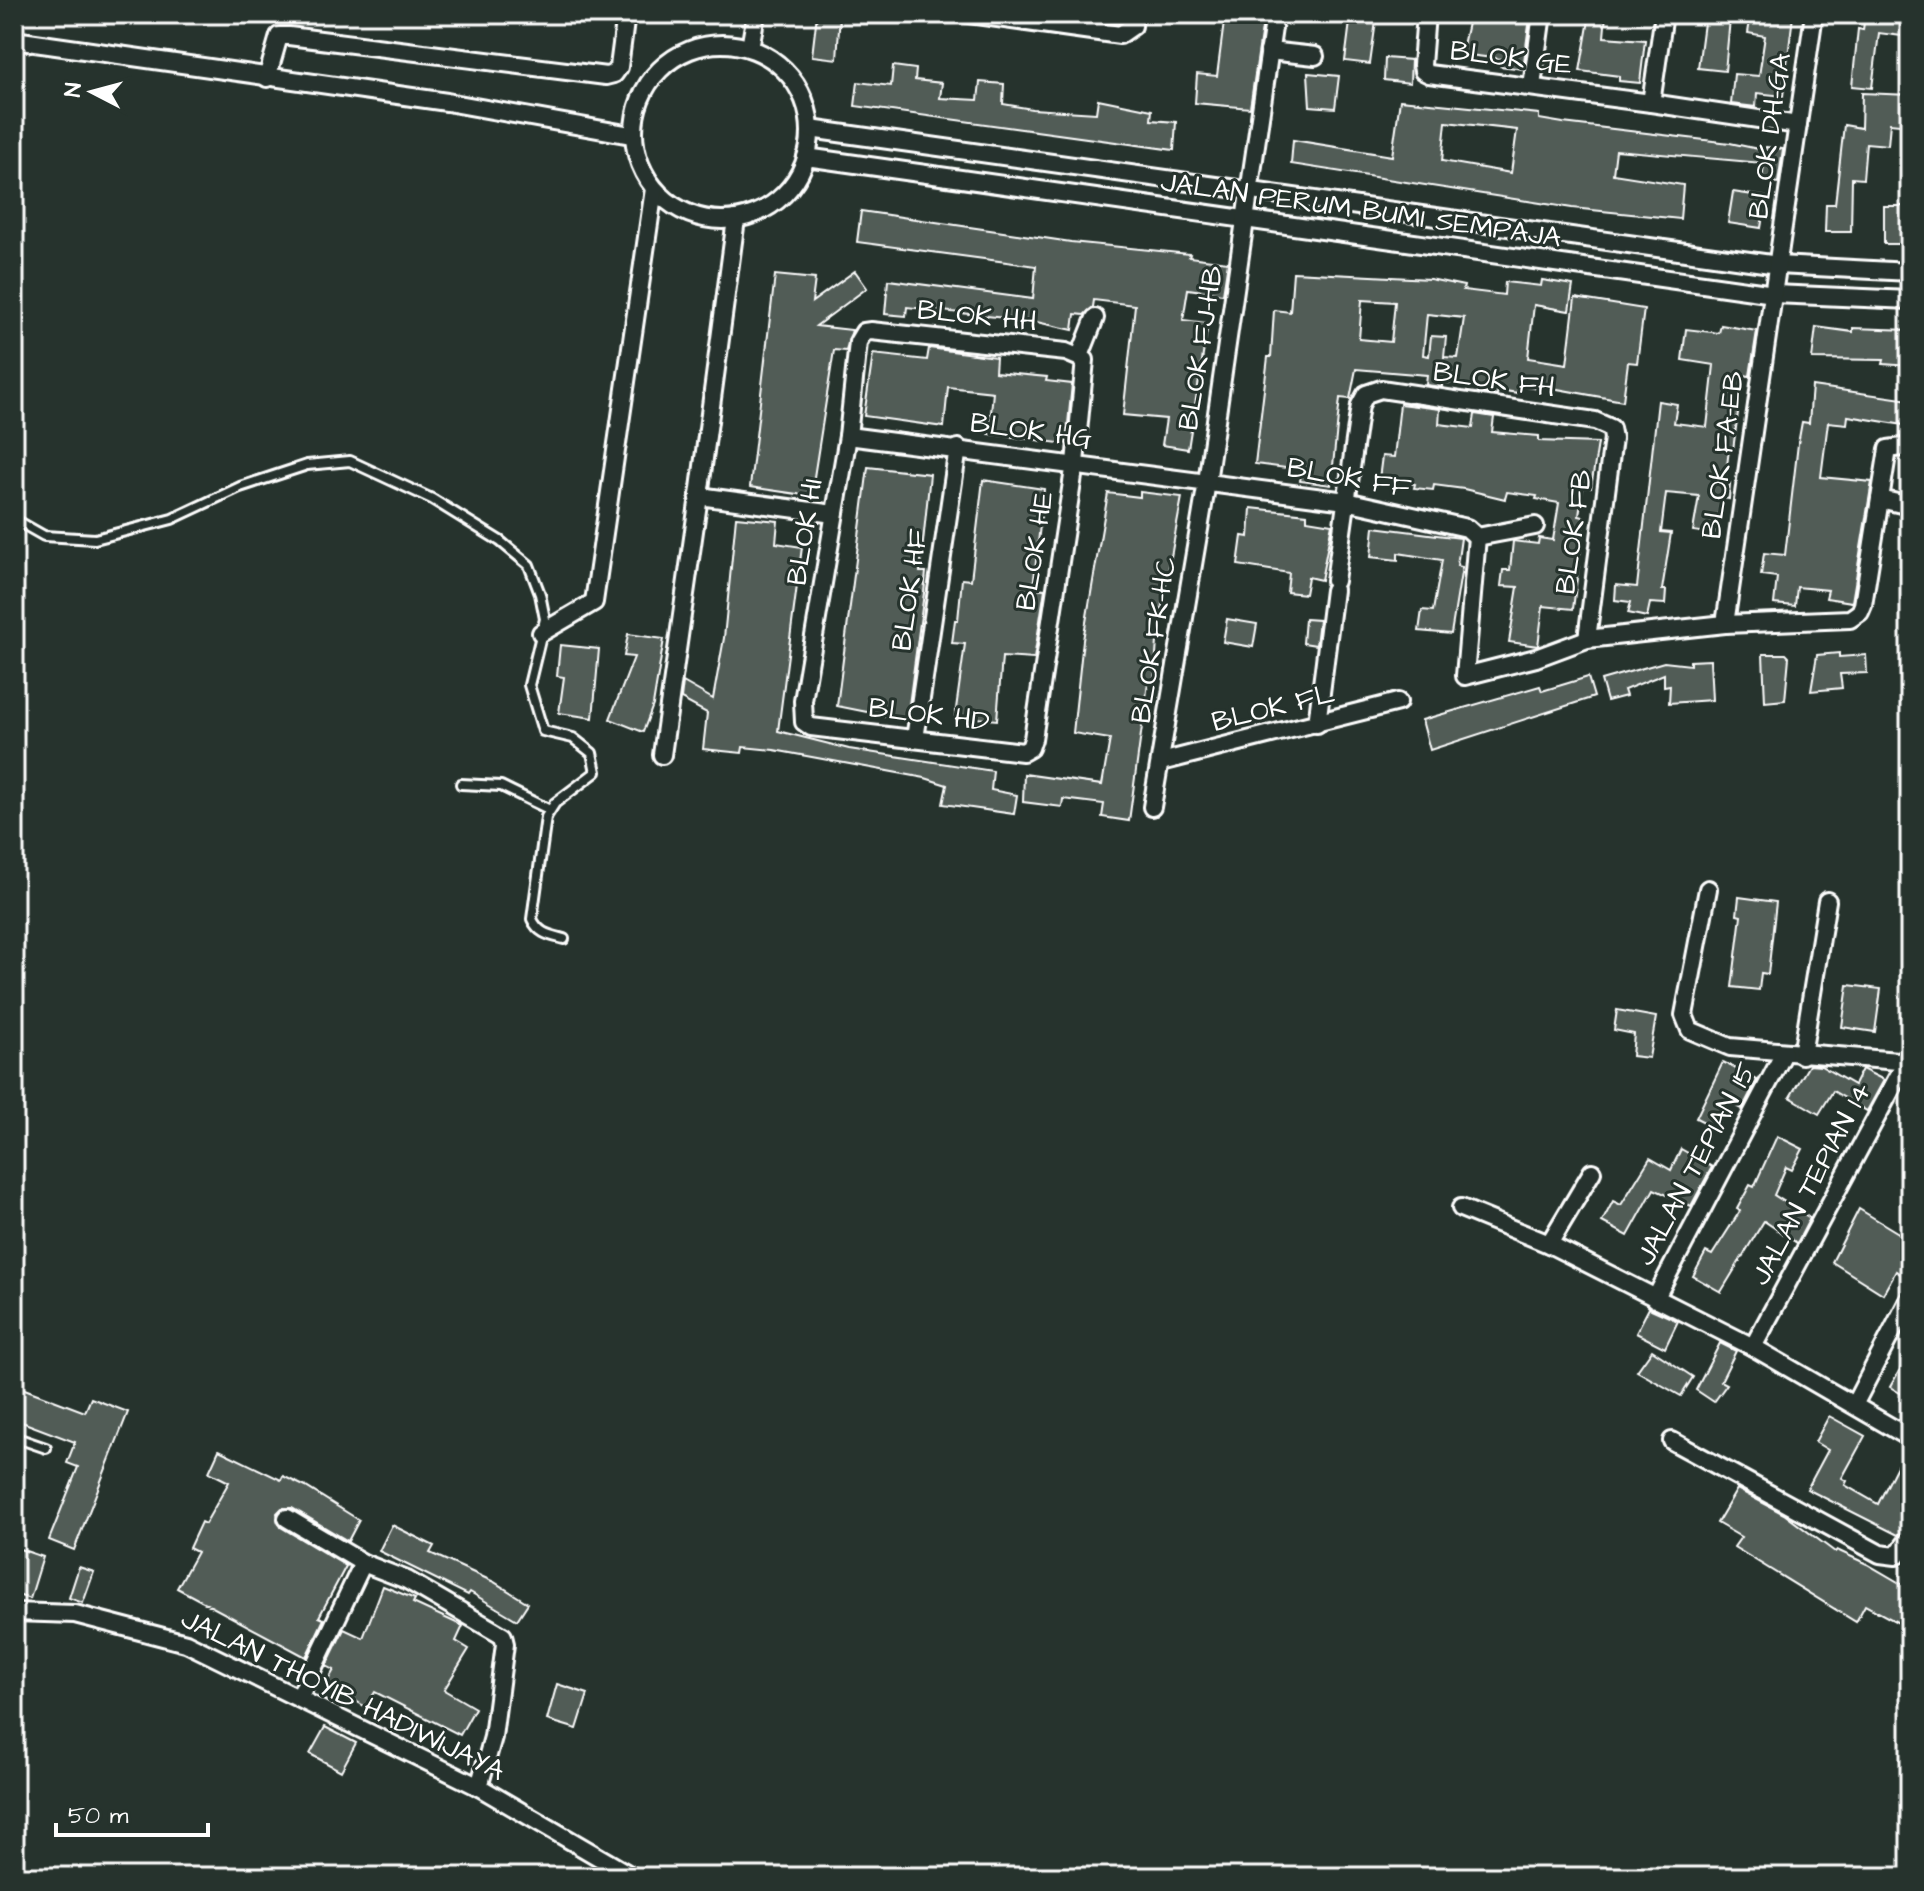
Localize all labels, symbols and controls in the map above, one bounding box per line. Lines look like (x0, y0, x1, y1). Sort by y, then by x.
street label: BLOK GE (1448, 31, 1574, 85)
street label: BLOK DH-GA (1739, 50, 1801, 222)
north arrow (52, 52, 132, 132)
text: N (57, 81, 90, 99)
street label: JALAN PERUM BUMI SEMPAJA (1158, 163, 1564, 257)
street label: BLOK FJ-HB (1169, 263, 1233, 433)
street label: BLOK HH (915, 290, 1039, 342)
street label: BLOK FH (1431, 352, 1557, 408)
street label: BLOK FA-EB (1692, 369, 1754, 541)
street label: BLOK HG (968, 403, 1094, 459)
street label: BLOK FF (1284, 448, 1415, 508)
street label: BLOK FB (1546, 467, 1602, 597)
street label: BLOK HI (777, 476, 833, 588)
street label: BLOK HE (1006, 488, 1064, 613)
street label: BLOK HF (882, 526, 938, 653)
street label: BLOK FK-HC (1122, 554, 1186, 726)
street label: BLOK FL (1208, 674, 1338, 742)
street label: BLOK HD (866, 688, 992, 742)
street label: JALAN TEPIAN 15 (1626, 1055, 1766, 1273)
street label: JALAN TEPIAN 14 (1741, 1076, 1881, 1292)
street label: JALAN THOYIB HADIWIJAYA (175, 1599, 512, 1791)
scale bar (56, 1787, 208, 1837)
text: 50 m (68, 1799, 129, 1833)

